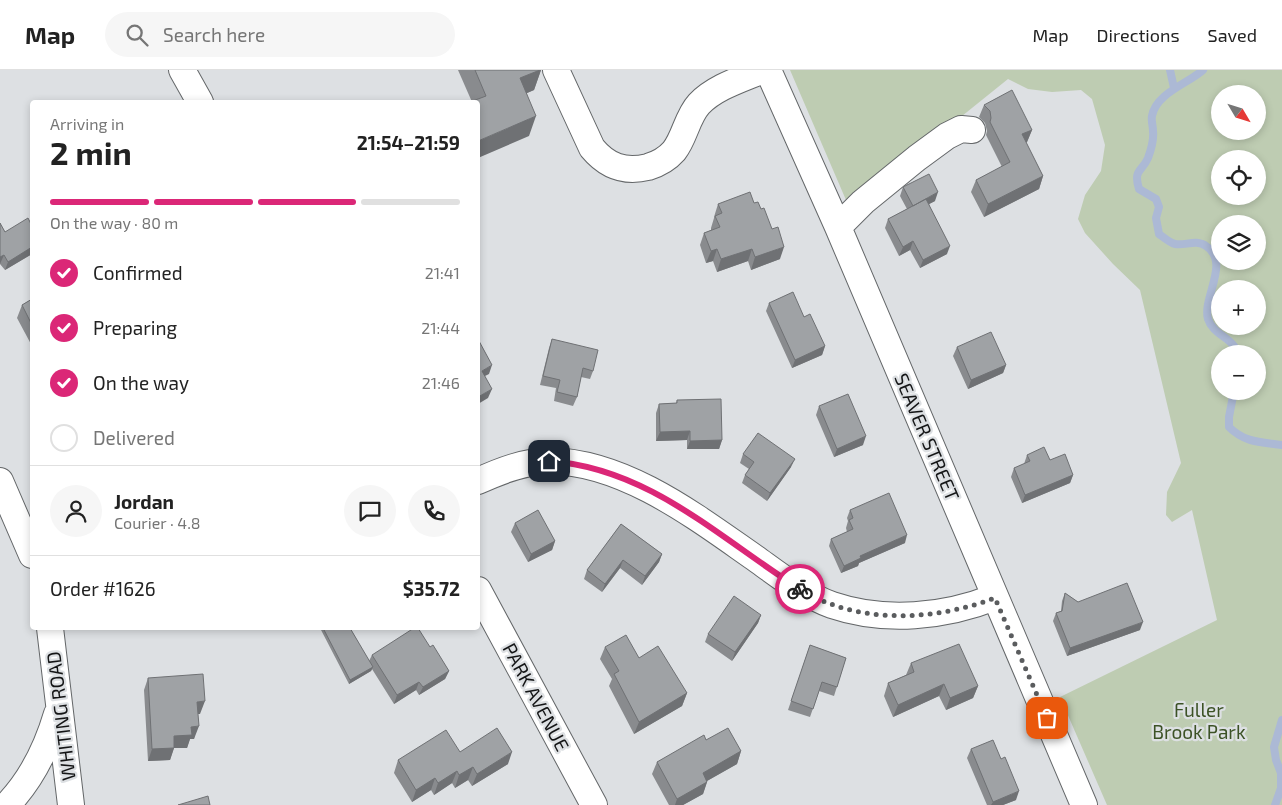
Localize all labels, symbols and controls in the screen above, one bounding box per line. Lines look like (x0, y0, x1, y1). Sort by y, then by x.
search box (105, 12, 455, 57)
text: Map (25, 20, 75, 49)
icon: search (123, 21, 151, 49)
text: Search here (163, 23, 265, 46)
text: Map (1032, 24, 1069, 46)
text: Directions (1097, 24, 1180, 46)
text: Saved (1208, 24, 1257, 46)
north arrow (1211, 85, 1266, 140)
map controls (1211, 85, 1266, 400)
text: Arriving in (50, 114, 124, 133)
text: 21:54–21:59 (357, 131, 460, 154)
text: 2 min (50, 133, 132, 171)
button: locate (1211, 150, 1266, 205)
text: On the way · 80 m (50, 213, 178, 232)
button: layers (1211, 215, 1266, 270)
icon: check (50, 259, 78, 287)
text: Confirmed (93, 261, 183, 284)
text: 21:41 (425, 263, 460, 282)
button: + (1211, 280, 1266, 335)
icon: check (50, 314, 78, 342)
text: Preparing (93, 316, 177, 339)
text: 21:44 (421, 318, 460, 337)
button: − (1211, 345, 1266, 400)
icon: check (50, 369, 78, 397)
street label: SEAVER STREET (890, 370, 965, 504)
text: On the way (93, 371, 189, 394)
text: 21:46 (422, 373, 460, 392)
text: Delivered (93, 426, 175, 449)
pin (528, 440, 570, 482)
icon: home (535, 447, 563, 475)
button: person (50, 485, 102, 537)
button: chat (344, 485, 396, 537)
button: phone (408, 485, 460, 537)
text: Jordan (114, 490, 174, 513)
text: Courier · 4.8 (114, 513, 201, 532)
courier (775, 564, 825, 614)
icon: bike (786, 575, 814, 603)
text: Order #1626 (50, 577, 156, 600)
text: $35.72 (403, 577, 460, 600)
street label: PARK AVENUE (498, 639, 575, 755)
street label: WHITING ROAD (41, 650, 80, 782)
pin (1026, 697, 1068, 739)
park label: Fuller Brook Park (1152, 698, 1246, 743)
icon: bag (1033, 704, 1061, 732)

